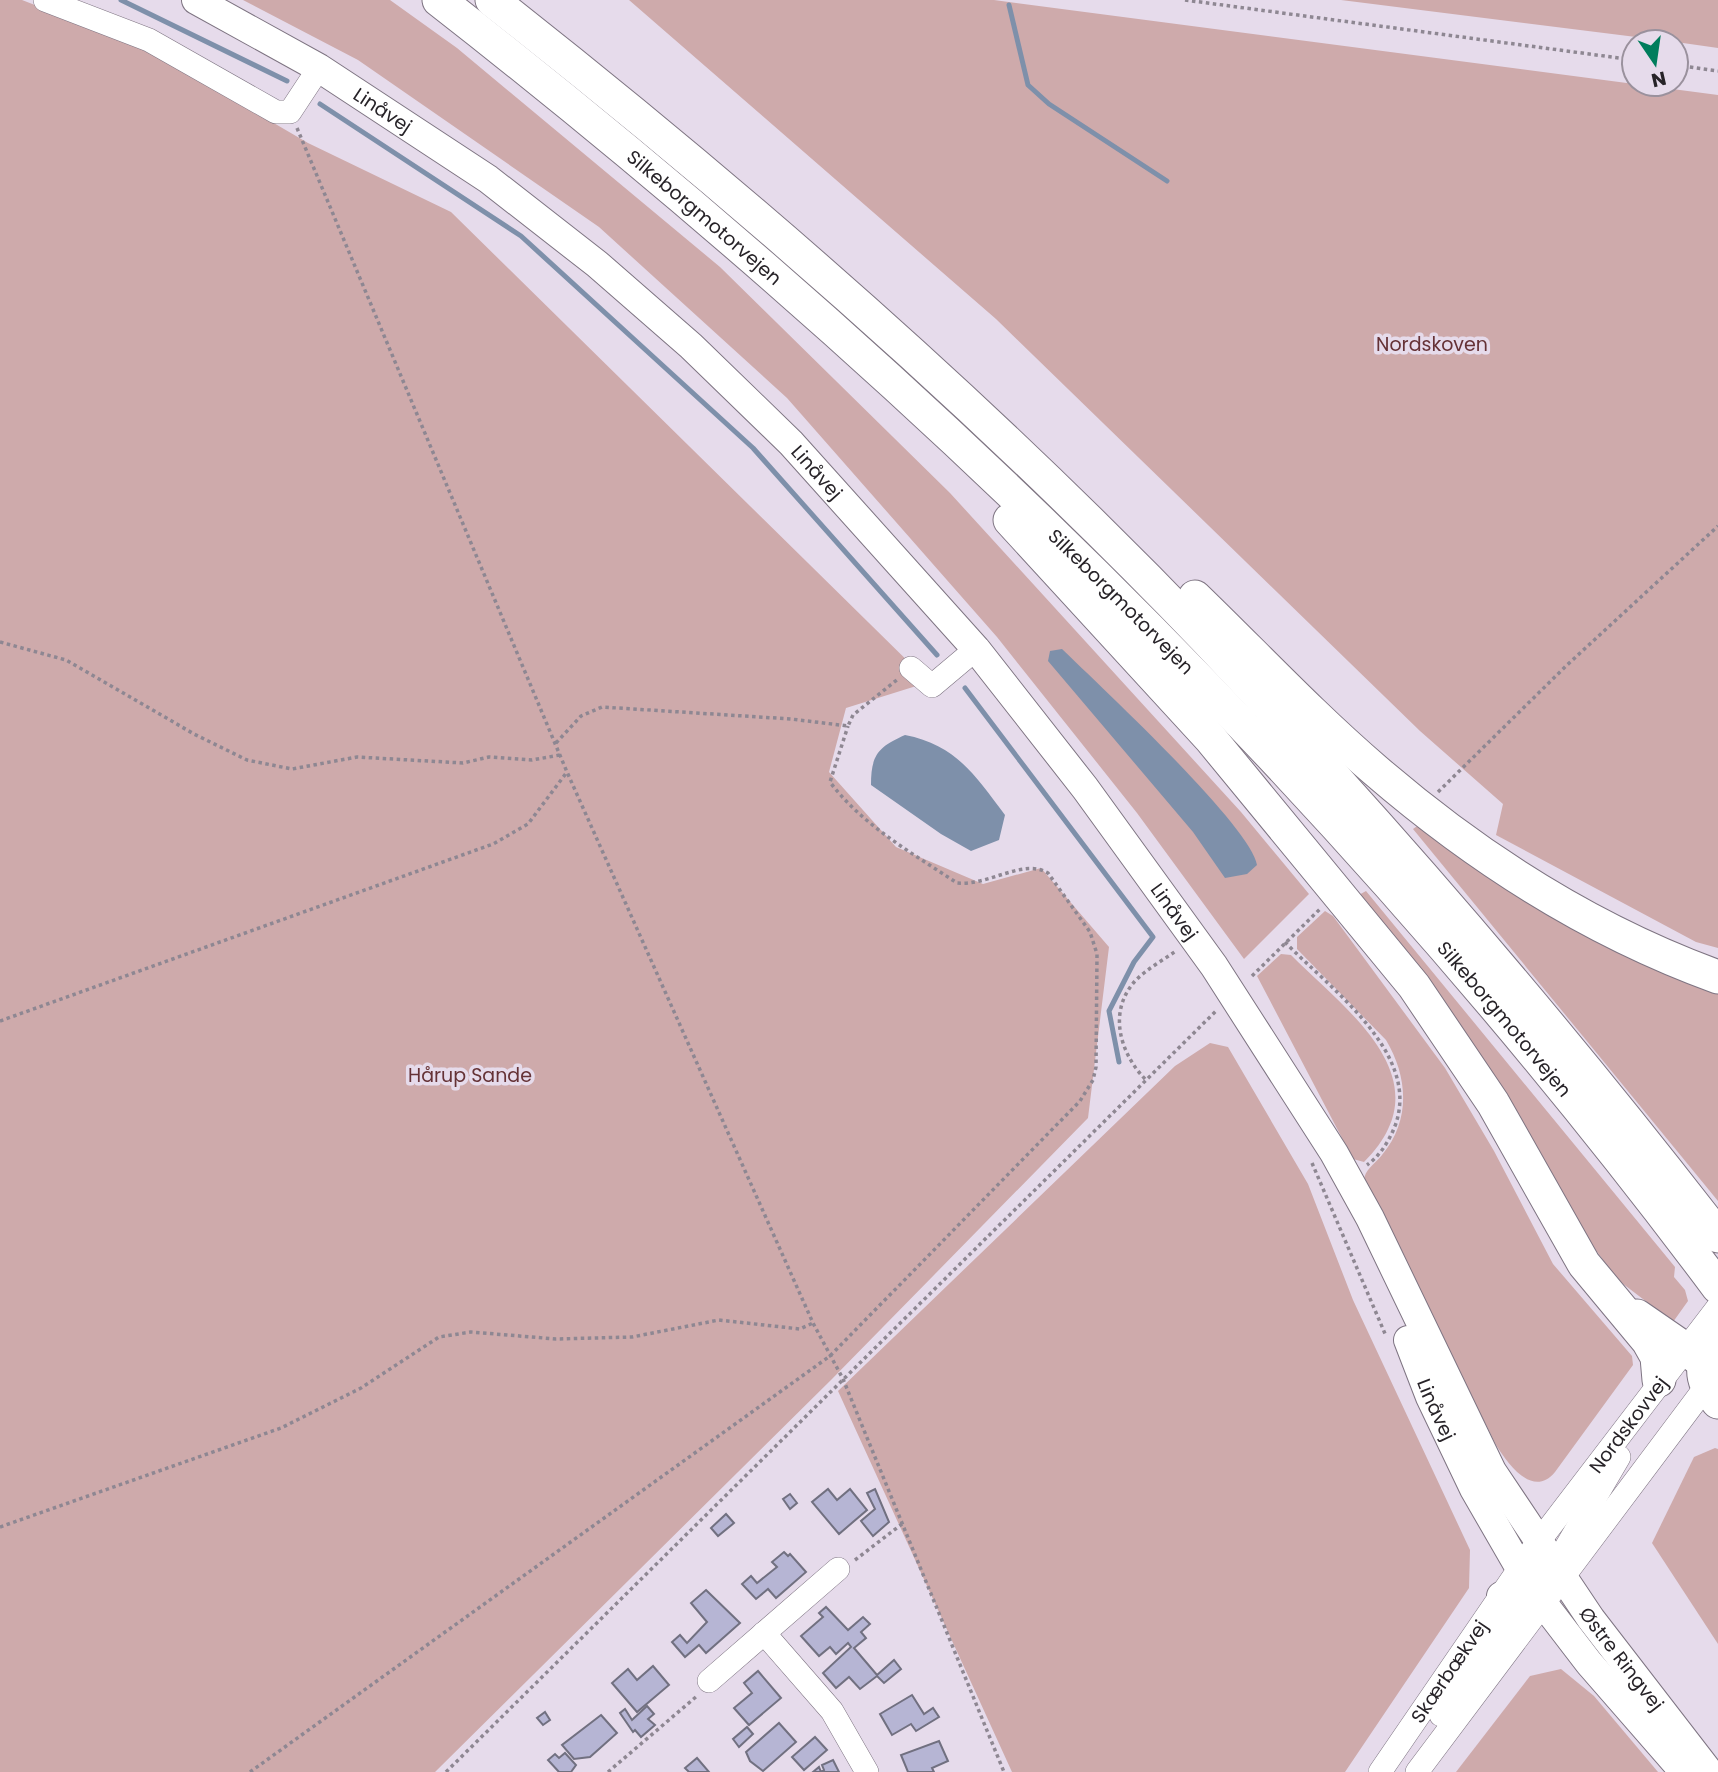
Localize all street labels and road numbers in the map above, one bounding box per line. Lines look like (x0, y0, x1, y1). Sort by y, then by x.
street label: Linåvej (348, 81, 418, 139)
street label: Silkeborgmotorvejen (621, 143, 788, 291)
street label: Linåvej (785, 439, 849, 505)
street label: Silkeborgmotorvejen (1042, 523, 1200, 680)
street label: Linåvej (1144, 877, 1205, 946)
street label: Silkeborgmotorvejen (1431, 935, 1578, 1103)
street label: Nordskovvej (1582, 1371, 1674, 1479)
street label: Linåvej (1411, 1375, 1462, 1445)
street label: Østre Ringvej (1573, 1602, 1670, 1716)
street label: Skærbækvej (1404, 1614, 1494, 1728)

